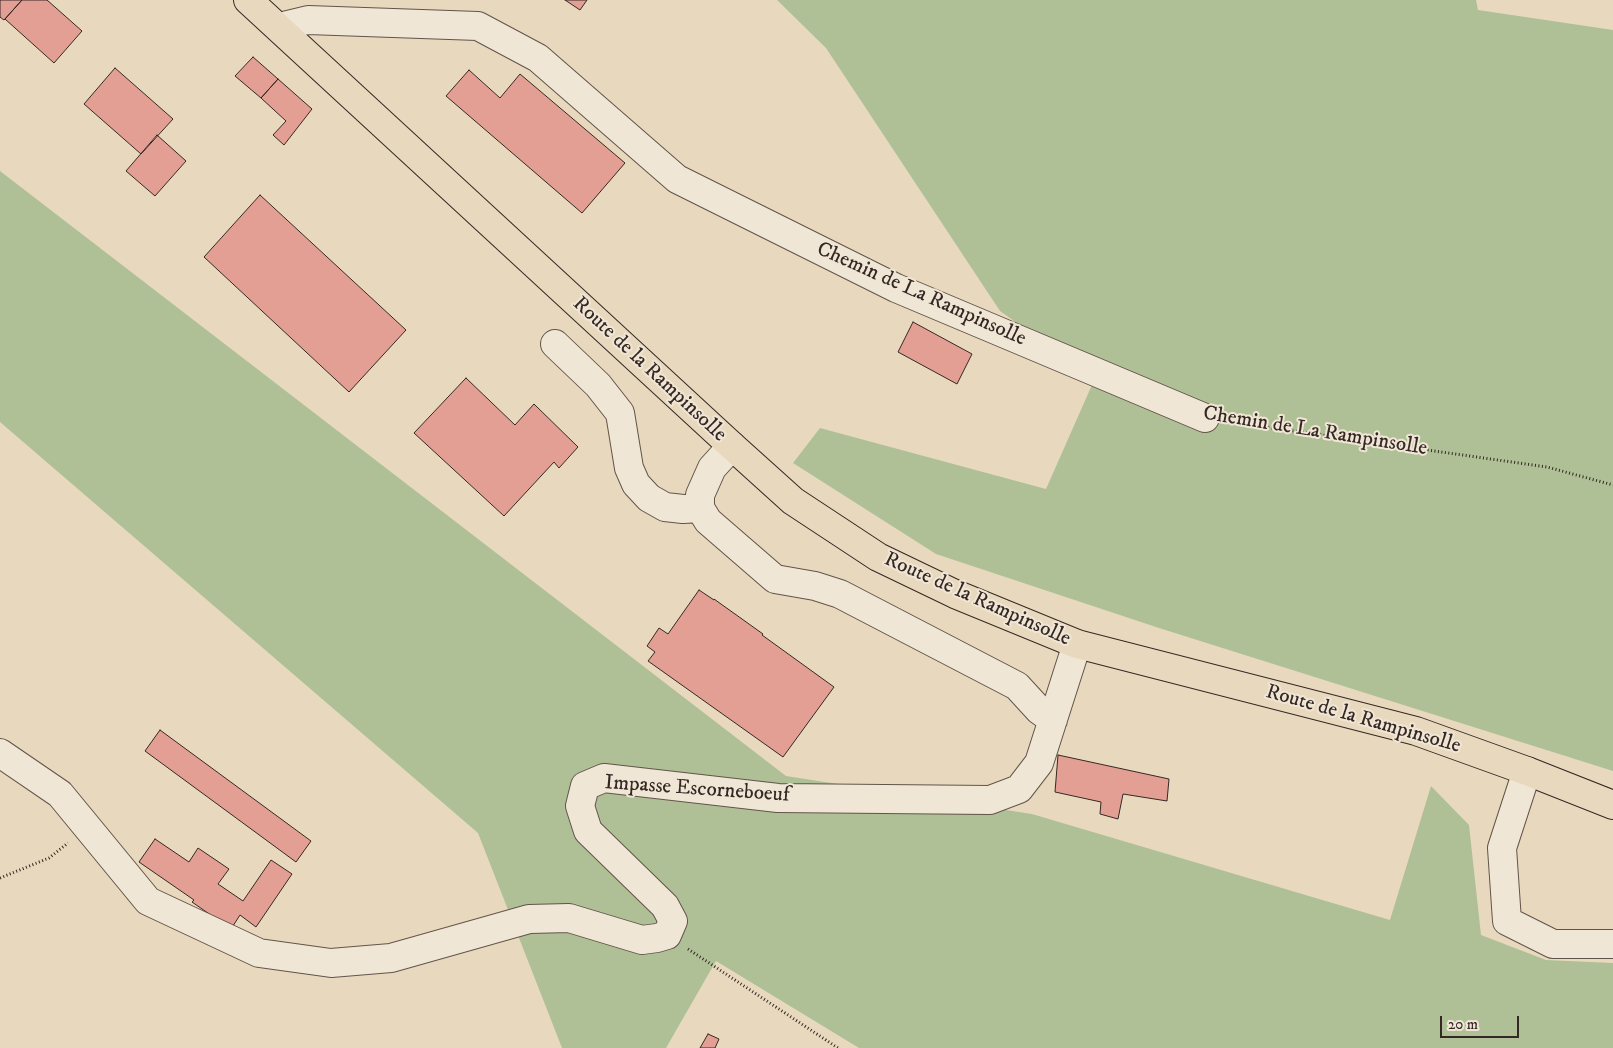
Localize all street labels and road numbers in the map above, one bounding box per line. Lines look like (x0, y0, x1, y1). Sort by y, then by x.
street label: Chemin de La Rampinsolle (812, 237, 1030, 353)
street label: Route de la Rampinsolle (567, 292, 731, 448)
street label: Chemin de La Rampinsolle (1201, 402, 1429, 462)
street label: Route de la Rampinsolle (880, 548, 1074, 652)
street label: Route de la Rampinsolle (1263, 680, 1463, 760)
street label: Impasse Escorneboeuf (604, 771, 790, 809)

